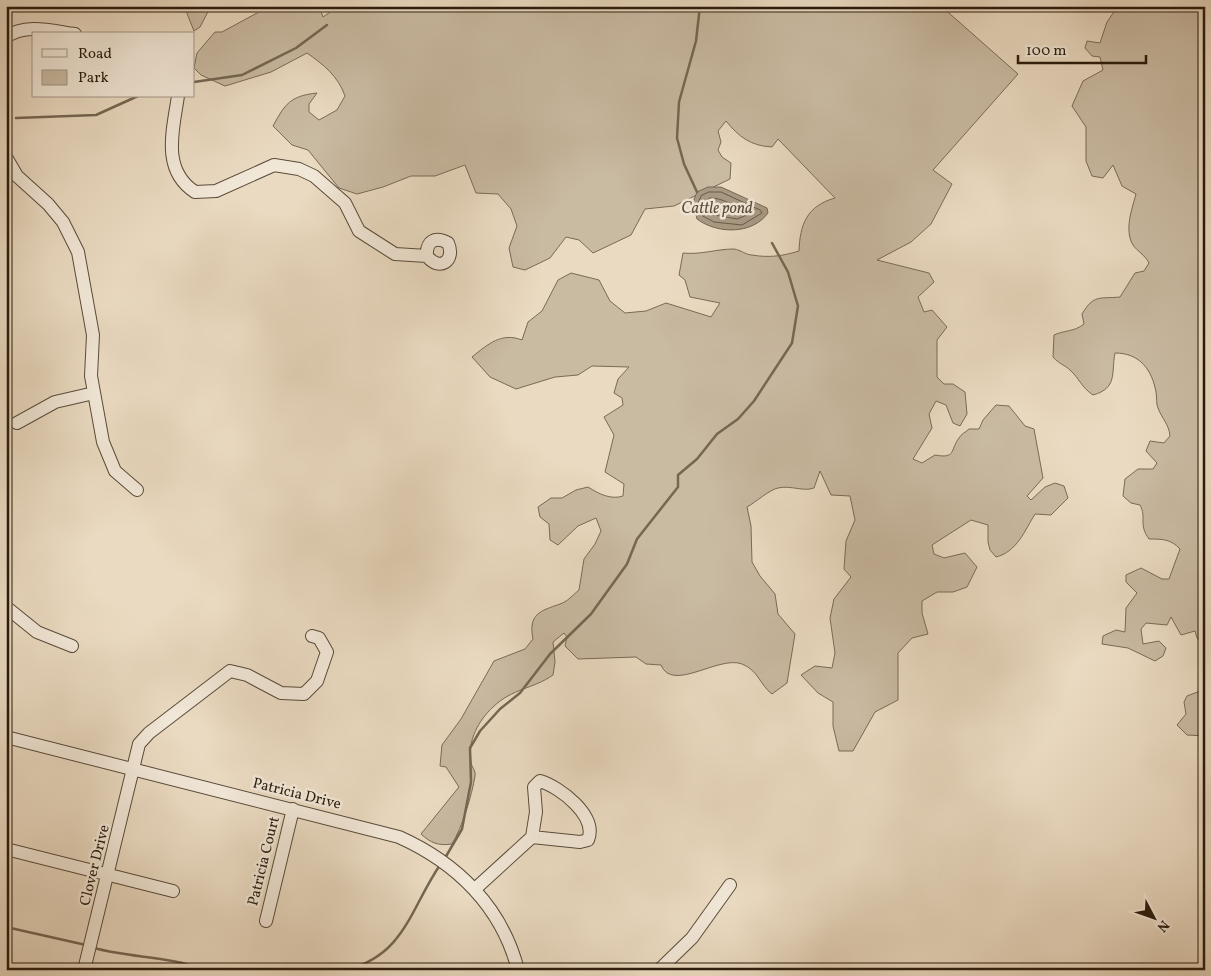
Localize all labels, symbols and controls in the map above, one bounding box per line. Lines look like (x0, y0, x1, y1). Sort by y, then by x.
legend (32, 32, 195, 98)
scale bar (1018, 32, 1146, 64)
text: 100 m (1026, 41, 1066, 62)
text: Road (78, 44, 112, 65)
text: Park (78, 68, 109, 89)
water label: Cattle pond (681, 198, 753, 220)
street label: Patricia Drive (250, 773, 343, 816)
street label: Patricia Court (243, 814, 286, 908)
street label: Clover Drive (75, 823, 116, 908)
north arrow (1128, 894, 1178, 944)
text: N (1152, 915, 1173, 936)

